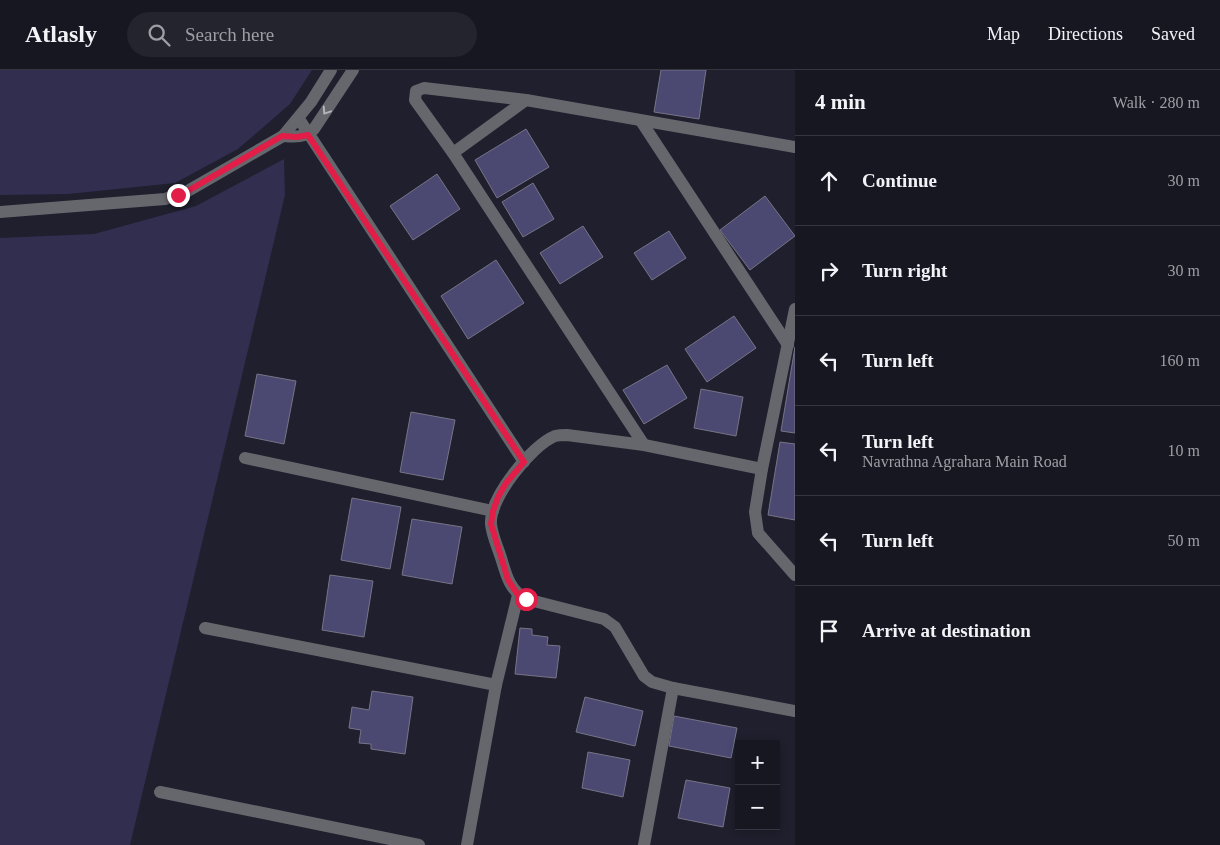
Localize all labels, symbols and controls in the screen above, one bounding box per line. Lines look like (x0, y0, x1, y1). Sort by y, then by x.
search box (127, 12, 477, 57)
text: Atlasly (25, 21, 97, 47)
icon: search (145, 21, 173, 49)
text: Search here (185, 24, 274, 45)
text: Map (987, 24, 1020, 44)
text: Directions (1048, 24, 1123, 44)
text: Saved (1151, 24, 1195, 44)
text: 4 min (815, 90, 866, 114)
text: Walk · 280 m (1113, 94, 1200, 111)
one-way arrow (323, 105, 332, 114)
icon: ahead (815, 167, 843, 195)
text: Continue (862, 170, 937, 191)
text: 30 m (1168, 172, 1200, 189)
route end (167, 184, 190, 207)
icon: right (815, 257, 843, 285)
text: Turn right (862, 260, 947, 281)
text: 30 m (1168, 262, 1200, 279)
icon: left (815, 347, 843, 375)
text: Turn left (862, 350, 934, 371)
text: 160 m (1160, 352, 1200, 369)
text: Turn left (862, 431, 934, 452)
icon: left (815, 437, 843, 465)
text: 10 m (1168, 442, 1200, 459)
text: Navrathna Agrahara Main Road (862, 453, 1067, 470)
icon: left (815, 527, 843, 555)
text: Turn left (862, 530, 934, 551)
text: 50 m (1168, 532, 1200, 549)
route start (515, 588, 538, 611)
icon: arrive (815, 617, 843, 645)
text: Arrive at destination (862, 620, 1031, 641)
map controls (735, 740, 780, 830)
button: + (735, 740, 780, 785)
button: − (735, 785, 780, 830)

